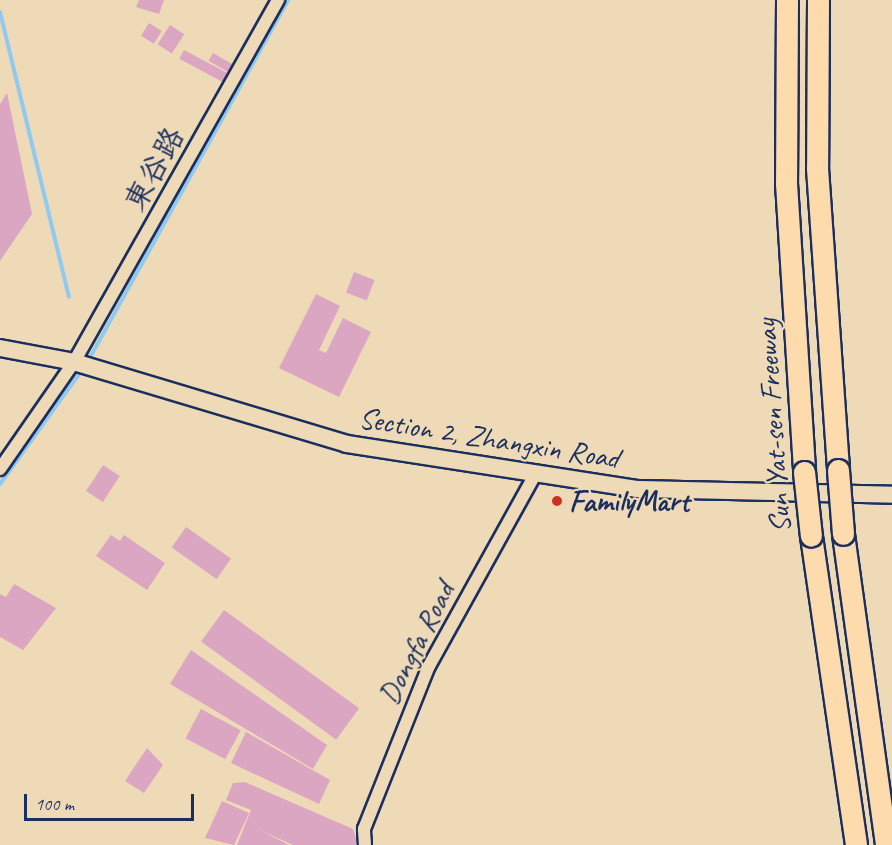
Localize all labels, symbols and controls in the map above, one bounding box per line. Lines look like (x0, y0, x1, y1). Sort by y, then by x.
street label: 東谷路 (116, 121, 192, 217)
street label: Sun Yat-sen Freeway (748, 318, 798, 534)
street label: Section 2, Zhangxin Road (357, 400, 621, 476)
place label: FamilyMart (569, 483, 689, 519)
marker: FamilyMart (550, 494, 564, 508)
street label: Dongfa Road (370, 577, 462, 709)
scale bar (27, 782, 196, 820)
text: 100 m (35, 793, 74, 815)

